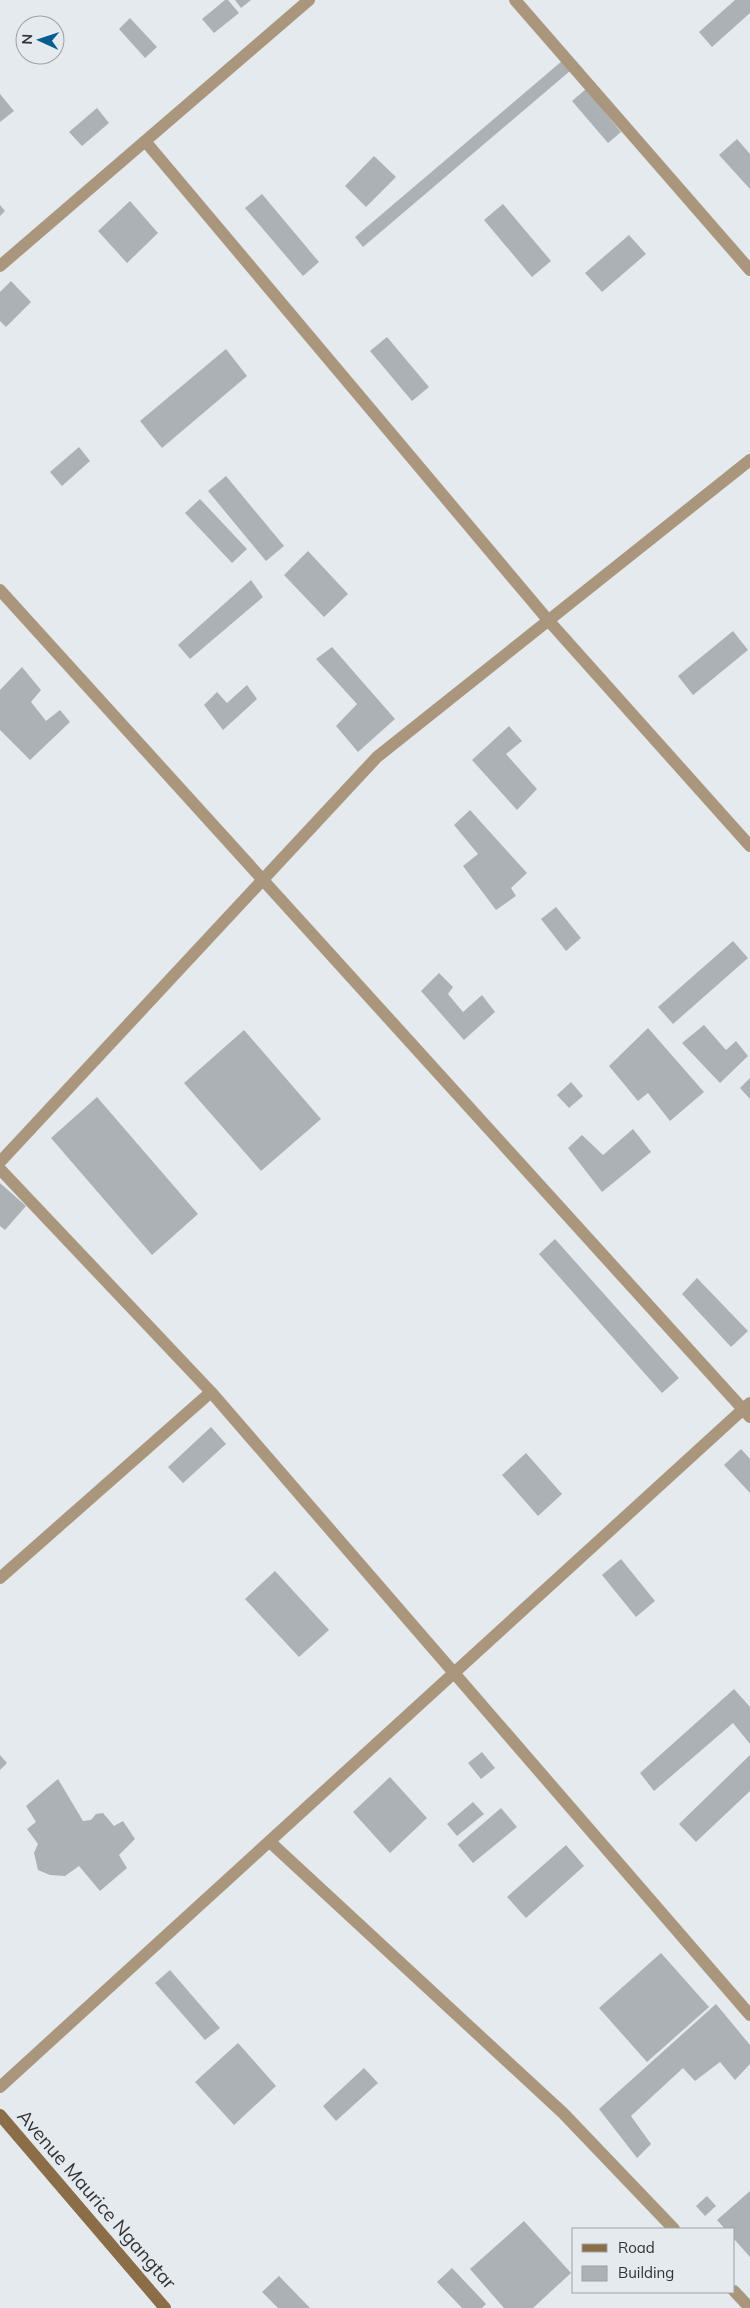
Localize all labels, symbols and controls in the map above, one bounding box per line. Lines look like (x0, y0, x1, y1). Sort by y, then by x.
north arrow (15, 15, 65, 65)
text: N (18, 34, 36, 45)
street label: Avenue Maurice Ngangtar (12, 2104, 182, 2294)
legend (572, 2228, 735, 2293)
text: Road (618, 2238, 655, 2257)
text: Building (618, 2263, 674, 2282)

